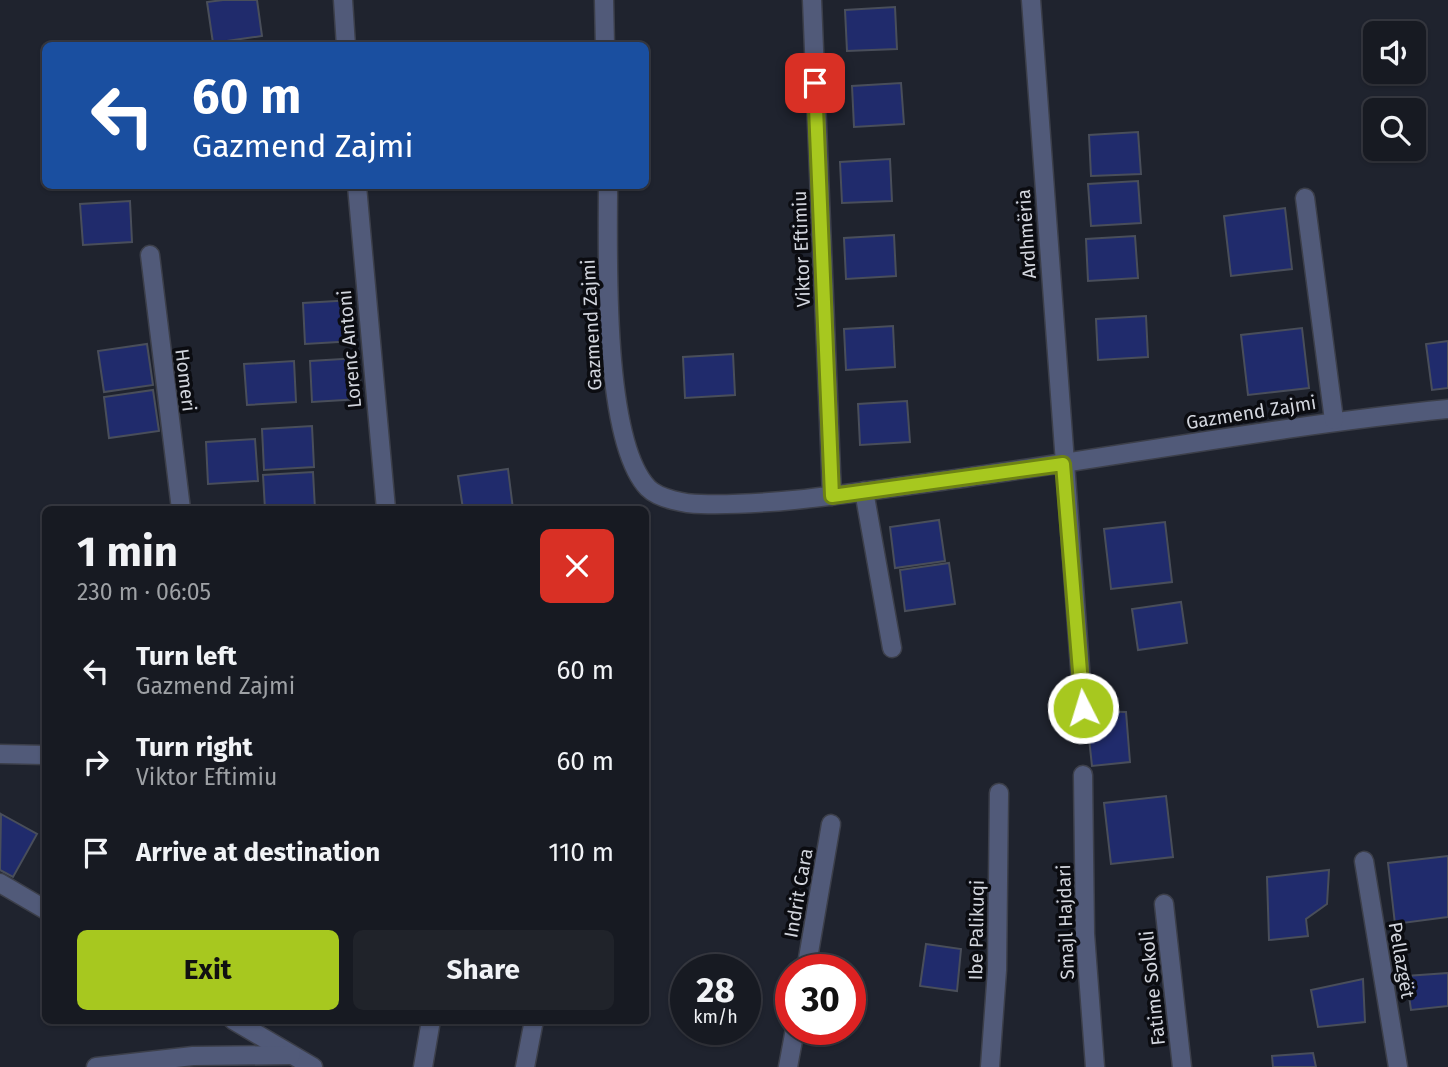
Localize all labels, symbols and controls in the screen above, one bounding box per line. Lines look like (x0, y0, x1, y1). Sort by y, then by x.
map controls (1363, 21, 1426, 161)
button: sound (1363, 21, 1426, 84)
pin (785, 53, 845, 113)
icon: arrive (796, 64, 834, 102)
text: 60 m (192, 67, 301, 126)
icon: left (77, 70, 168, 161)
button: search (1363, 98, 1426, 161)
text: Gazmend Zajmi (192, 127, 414, 165)
street label: Ardhmëria (1012, 188, 1041, 280)
street label: Viktor Eftimiu (788, 190, 815, 308)
street label: Gazmend Zajmi (577, 259, 606, 391)
street label: Lorenc Antoni (333, 289, 366, 409)
street label: Homeri (170, 347, 201, 413)
street label: Gazmend Zajmi (1184, 391, 1318, 434)
text: 1 min (77, 527, 178, 577)
button: close (540, 529, 614, 603)
text: 230 m · 06:05 (77, 578, 211, 606)
text: Turn left (136, 641, 237, 672)
icon: left (77, 652, 115, 690)
text: 60 m (556, 655, 614, 686)
position arrow (1046, 671, 1120, 745)
text: Gazmend Zajmi (136, 672, 295, 700)
text: Turn right (136, 732, 253, 763)
icon: right (77, 743, 115, 781)
text: 60 m (556, 746, 614, 777)
text: Viktor Eftimiu (136, 763, 277, 791)
icon: arrive (77, 834, 115, 872)
text: Arrive at destination (136, 837, 380, 868)
text: 110 m (548, 837, 614, 868)
street label: Indrit Cara (779, 847, 818, 940)
street label: Smajl Hajdari (1052, 864, 1079, 980)
street label: Ibe Palikuqi (964, 879, 989, 981)
street label: Pellazgët (1383, 920, 1420, 1000)
street label: Fatime Sokoli (1135, 929, 1170, 1047)
button: Exit (77, 930, 339, 1010)
button: Share (353, 930, 614, 1010)
speed limit sign: 30 (775, 954, 866, 1045)
text: 28 (696, 969, 735, 1011)
text: km/h (693, 1006, 738, 1028)

